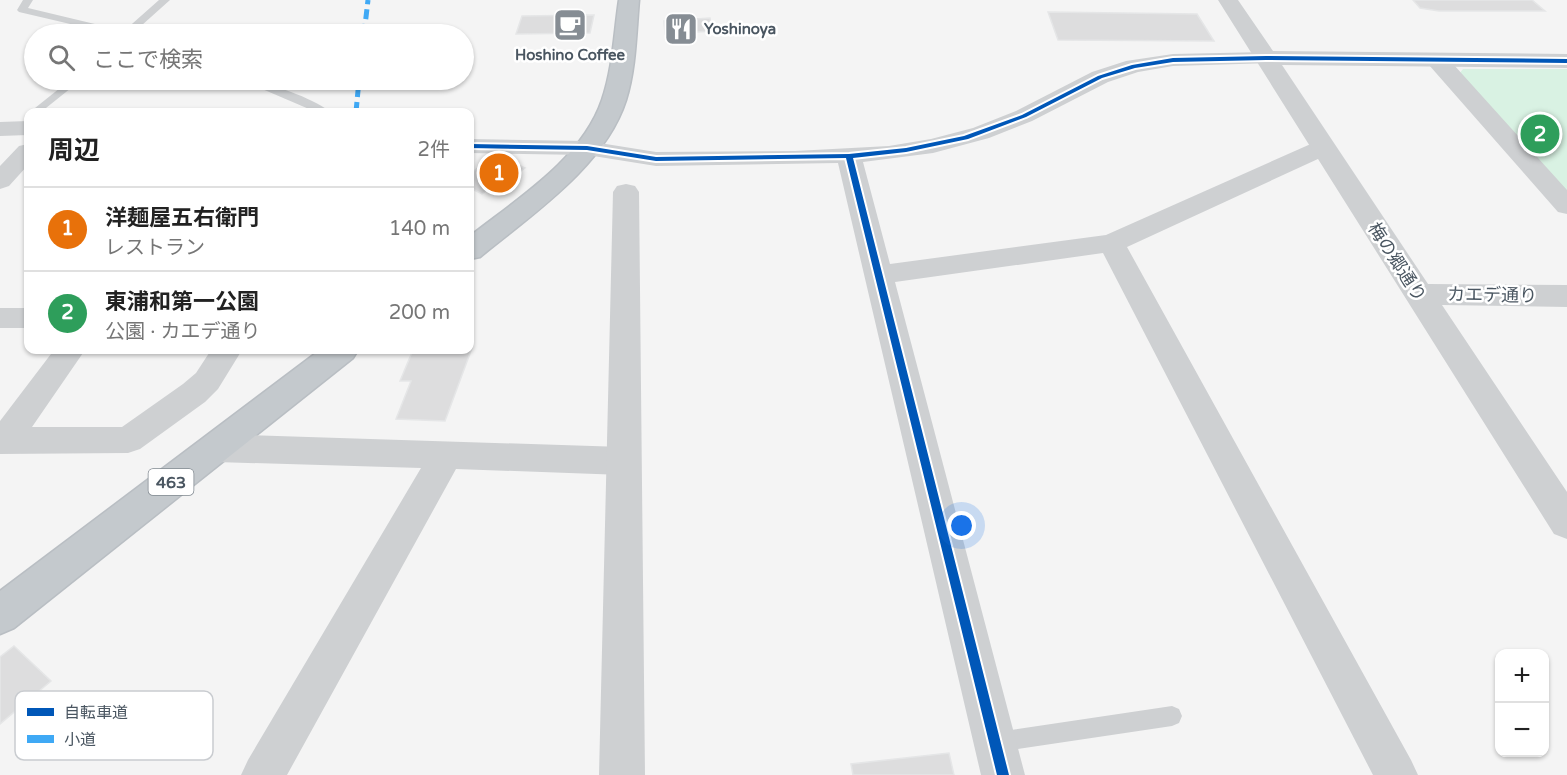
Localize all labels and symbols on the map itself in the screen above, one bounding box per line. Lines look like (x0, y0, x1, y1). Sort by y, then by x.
cafe icon: Hoshino Coffee (552, 7, 588, 43)
restaurant icon: Yoshinoya (663, 11, 699, 47)
place label: Yoshinoya (704, 20, 776, 39)
place label: Hoshino Coffee (515, 46, 625, 64)
pin: 2 (1520, 112, 1560, 156)
pin: 1 (480, 150, 518, 195)
street label: 梅の郷通り (1363, 218, 1431, 306)
street label: カエデ通り (1447, 283, 1537, 307)
road number: 463 (148, 469, 194, 495)
your location (947, 511, 976, 540)
legend (15, 691, 213, 760)
text: 自転車道 (64, 703, 128, 723)
text: 小道 (64, 730, 96, 750)

